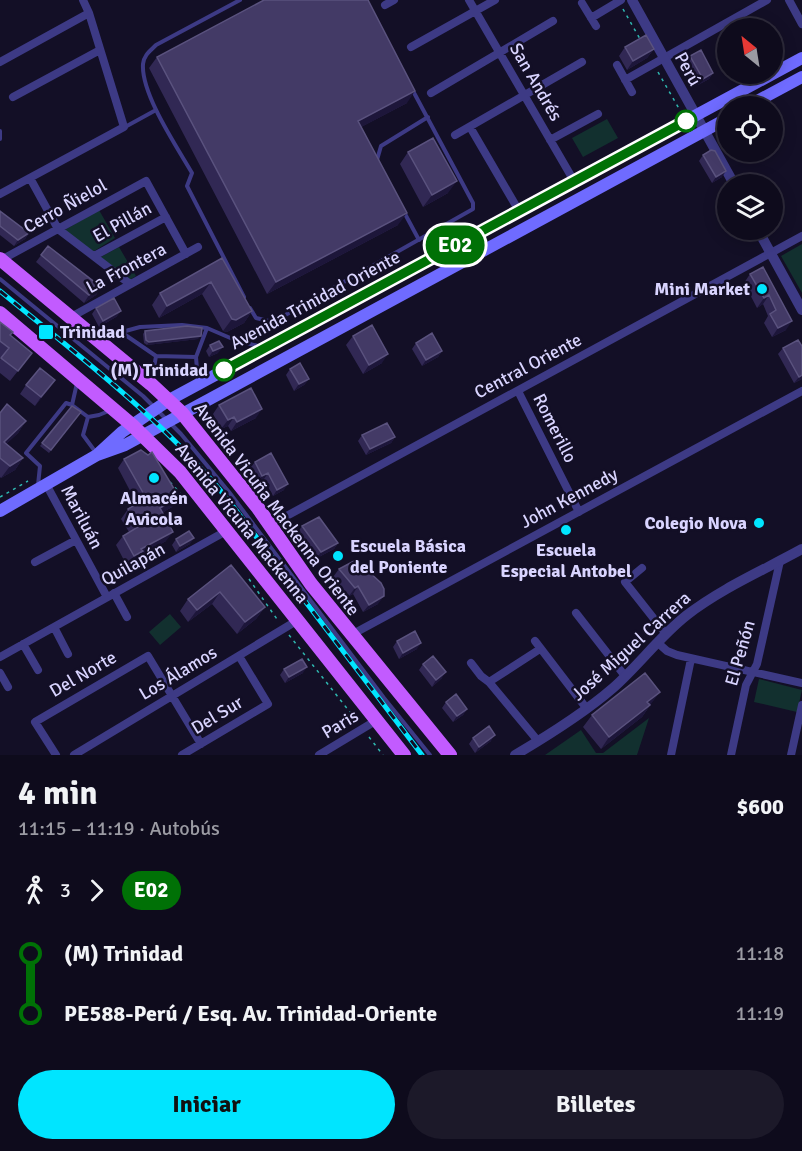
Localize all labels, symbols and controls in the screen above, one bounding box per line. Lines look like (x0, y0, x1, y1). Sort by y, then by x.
north arrow (717, 18, 783, 84)
map controls (717, 18, 783, 240)
street label: San Andrés (505, 39, 567, 125)
street label: Perú (670, 48, 706, 90)
button: locate (717, 96, 783, 162)
unlabelled marker (675, 110, 697, 132)
street label: Cerro Ñielol (20, 174, 110, 238)
button: layers (717, 174, 783, 240)
street label: El Pillán (89, 197, 155, 247)
line badge: E02 (420, 226, 490, 264)
text: E02 (438, 232, 472, 258)
street label: La Frontera (82, 238, 170, 298)
street label: Avenida Trinidad Oriente (226, 246, 404, 354)
place label: Mini Market (654, 278, 750, 300)
marker: Mini Market (755, 282, 769, 296)
place label: Trinidad (60, 321, 125, 343)
marker: Trinidad (37, 323, 55, 341)
street label: Central Oriente (471, 329, 585, 403)
place label: (M) Trinidad (111, 359, 208, 381)
marker: (M) Trinidad (213, 359, 235, 381)
street label: Romerillo (528, 390, 582, 466)
street label: Avenida Vicuña Mackenna Oriente (190, 398, 364, 620)
street label: Avenida Vicuña Mackenna (171, 438, 313, 608)
street label: John Kennedy (517, 463, 622, 533)
marker: Almacén Avicola (147, 471, 161, 485)
street label: Mariluán (56, 481, 108, 553)
place label: Almacén Avicola (120, 487, 188, 530)
place label: Colegio Nova (644, 512, 747, 534)
marker: Colegio Nova (752, 516, 766, 530)
marker: Escuela Especial Antobel (559, 523, 573, 537)
place label: Escuela Básica del Poniente (350, 535, 466, 578)
street label: Quilapán (97, 538, 169, 590)
place label: Escuela Especial Antobel (500, 539, 632, 582)
marker: Escuela Básica del Poniente (331, 549, 345, 563)
street label: José Miguel Carrera (567, 587, 695, 705)
street label: El Peñón (720, 618, 760, 688)
street label: Los Álamos (135, 641, 221, 705)
street label: Del Norte (46, 646, 120, 702)
street label: Del Sur (187, 691, 247, 739)
street label: Paris (318, 705, 362, 743)
text: 4 min (18, 773, 98, 814)
text: $600 (736, 793, 784, 820)
text: 11:15 – 11:19 · Autobús (18, 816, 220, 841)
icon: walk (18, 874, 51, 907)
icon: forward (80, 874, 113, 907)
text: E02 (134, 877, 169, 903)
text: 3 (60, 878, 71, 903)
text: (M) Trinidad (64, 940, 183, 967)
text: 11:18 (735, 941, 784, 966)
text: PE588-Perú / Esq. Av. Trinidad-Oriente (64, 1000, 437, 1027)
text: 11:19 (735, 1001, 784, 1026)
button: Iniciar (18, 1070, 395, 1139)
button: Billetes (407, 1070, 784, 1139)

